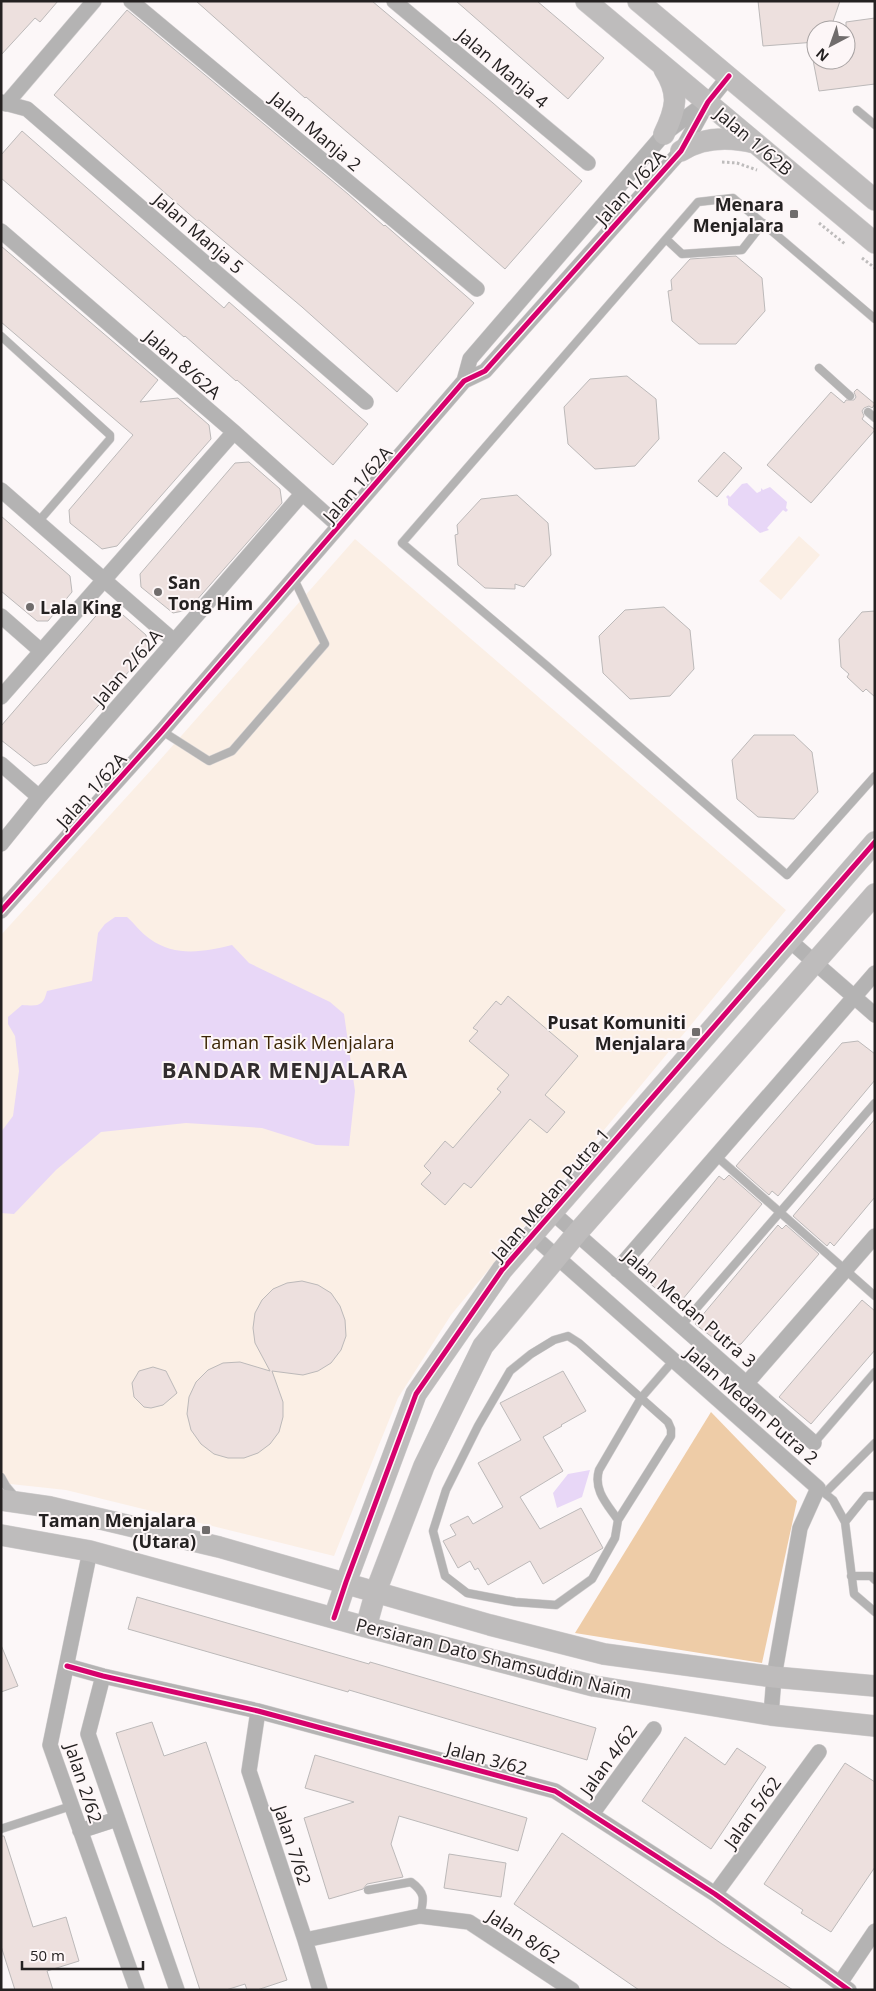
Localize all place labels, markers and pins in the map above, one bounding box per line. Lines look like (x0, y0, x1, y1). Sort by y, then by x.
place label: Menara Menjalara (693, 192, 784, 237)
marker: Menara Menjalara (788, 208, 800, 220)
place label: San Tong Him (168, 570, 253, 615)
marker: San Tong Him (152, 586, 164, 598)
place label: Lala King (40, 595, 122, 619)
marker: Lala King (24, 601, 36, 613)
place label: Pusat Komuniti Menjalara (547, 1010, 686, 1055)
marker: Pusat Komuniti Menjalara (690, 1026, 702, 1038)
place label: Taman Menjalara (Utara) (38, 1508, 196, 1553)
marker: Taman Menjalara (Utara) (200, 1524, 212, 1536)

